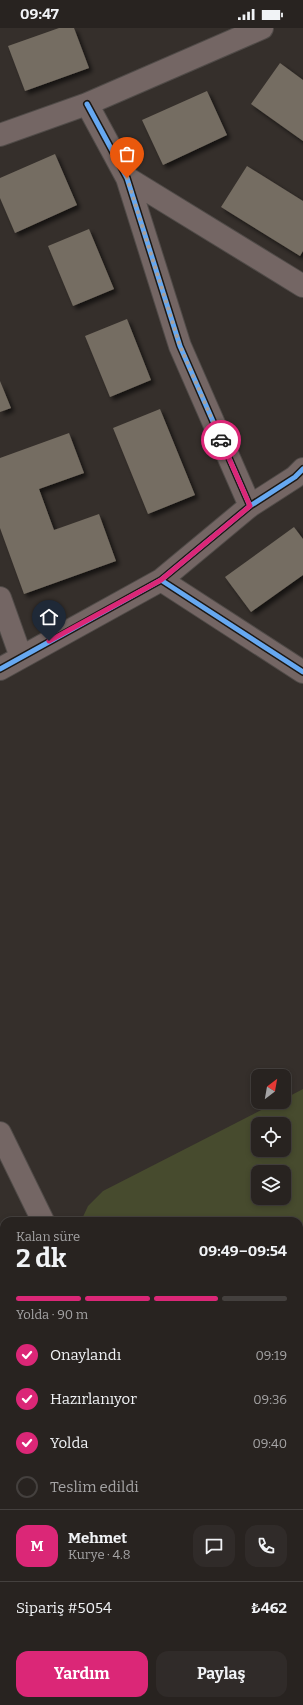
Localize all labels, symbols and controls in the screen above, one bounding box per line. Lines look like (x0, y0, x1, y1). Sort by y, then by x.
text: 09:47 (20, 5, 59, 23)
pin (110, 137, 144, 178)
icon: bag (116, 143, 138, 165)
courier (201, 420, 241, 460)
icon: car (210, 429, 232, 451)
pin (32, 600, 66, 641)
icon: home (38, 606, 60, 628)
north arrow (251, 1069, 291, 1109)
map controls (251, 1069, 291, 1205)
button: locate (251, 1117, 291, 1157)
button: layers (251, 1165, 291, 1205)
text: Kalan süre (16, 1229, 80, 1244)
text: 09:49–09:54 (199, 1242, 287, 1260)
text: 2 dk (16, 1243, 66, 1274)
text: Yolda · 90 m (16, 1307, 88, 1322)
icon: check (16, 1344, 38, 1366)
text: Onaylandı (50, 1346, 121, 1364)
text: 09:19 (255, 1348, 287, 1363)
icon: check (16, 1388, 38, 1410)
text: Hazırlanıyor (50, 1390, 137, 1408)
text: 09:36 (253, 1392, 287, 1407)
icon: check (16, 1432, 38, 1454)
text: Yolda (50, 1434, 88, 1452)
text: 09:40 (252, 1436, 287, 1451)
text: Teslim edildi (50, 1478, 139, 1496)
button: chat (193, 1525, 235, 1567)
button: phone (245, 1525, 287, 1567)
text: Mehmet (68, 1529, 127, 1547)
text: M (30, 1537, 44, 1555)
text: Kurye · 4.8 (68, 1547, 131, 1562)
text: Sipariş #5054 (16, 1599, 112, 1617)
text: ₺462 (251, 1599, 287, 1617)
button: Yardım (16, 1651, 148, 1697)
button: Paylaş (156, 1651, 287, 1697)

